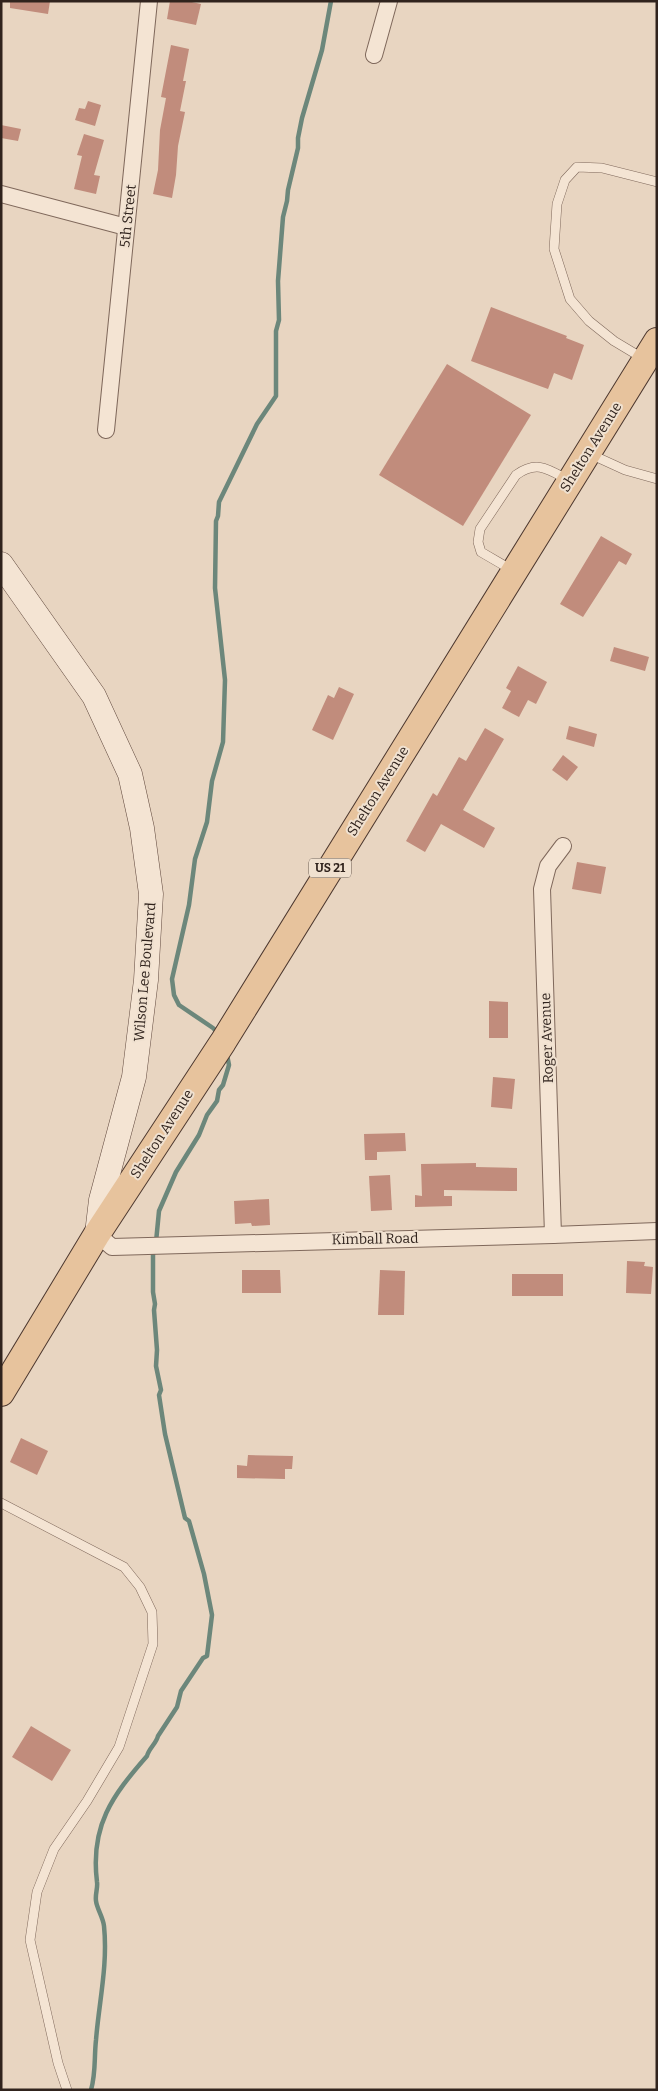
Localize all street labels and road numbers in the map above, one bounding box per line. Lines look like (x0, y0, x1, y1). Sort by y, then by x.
street label: 5th Street (116, 184, 140, 248)
street label: Shelton Avenue (557, 399, 625, 495)
street label: Shelton Avenue (344, 743, 412, 839)
road number: US 21 (309, 858, 351, 878)
street label: Wilson Lee Boulevard (130, 902, 160, 1042)
street label: Roger Avenue (537, 992, 557, 1084)
street label: Shelton Avenue (127, 1086, 197, 1182)
street label: Kimball Road (331, 1230, 419, 1248)

